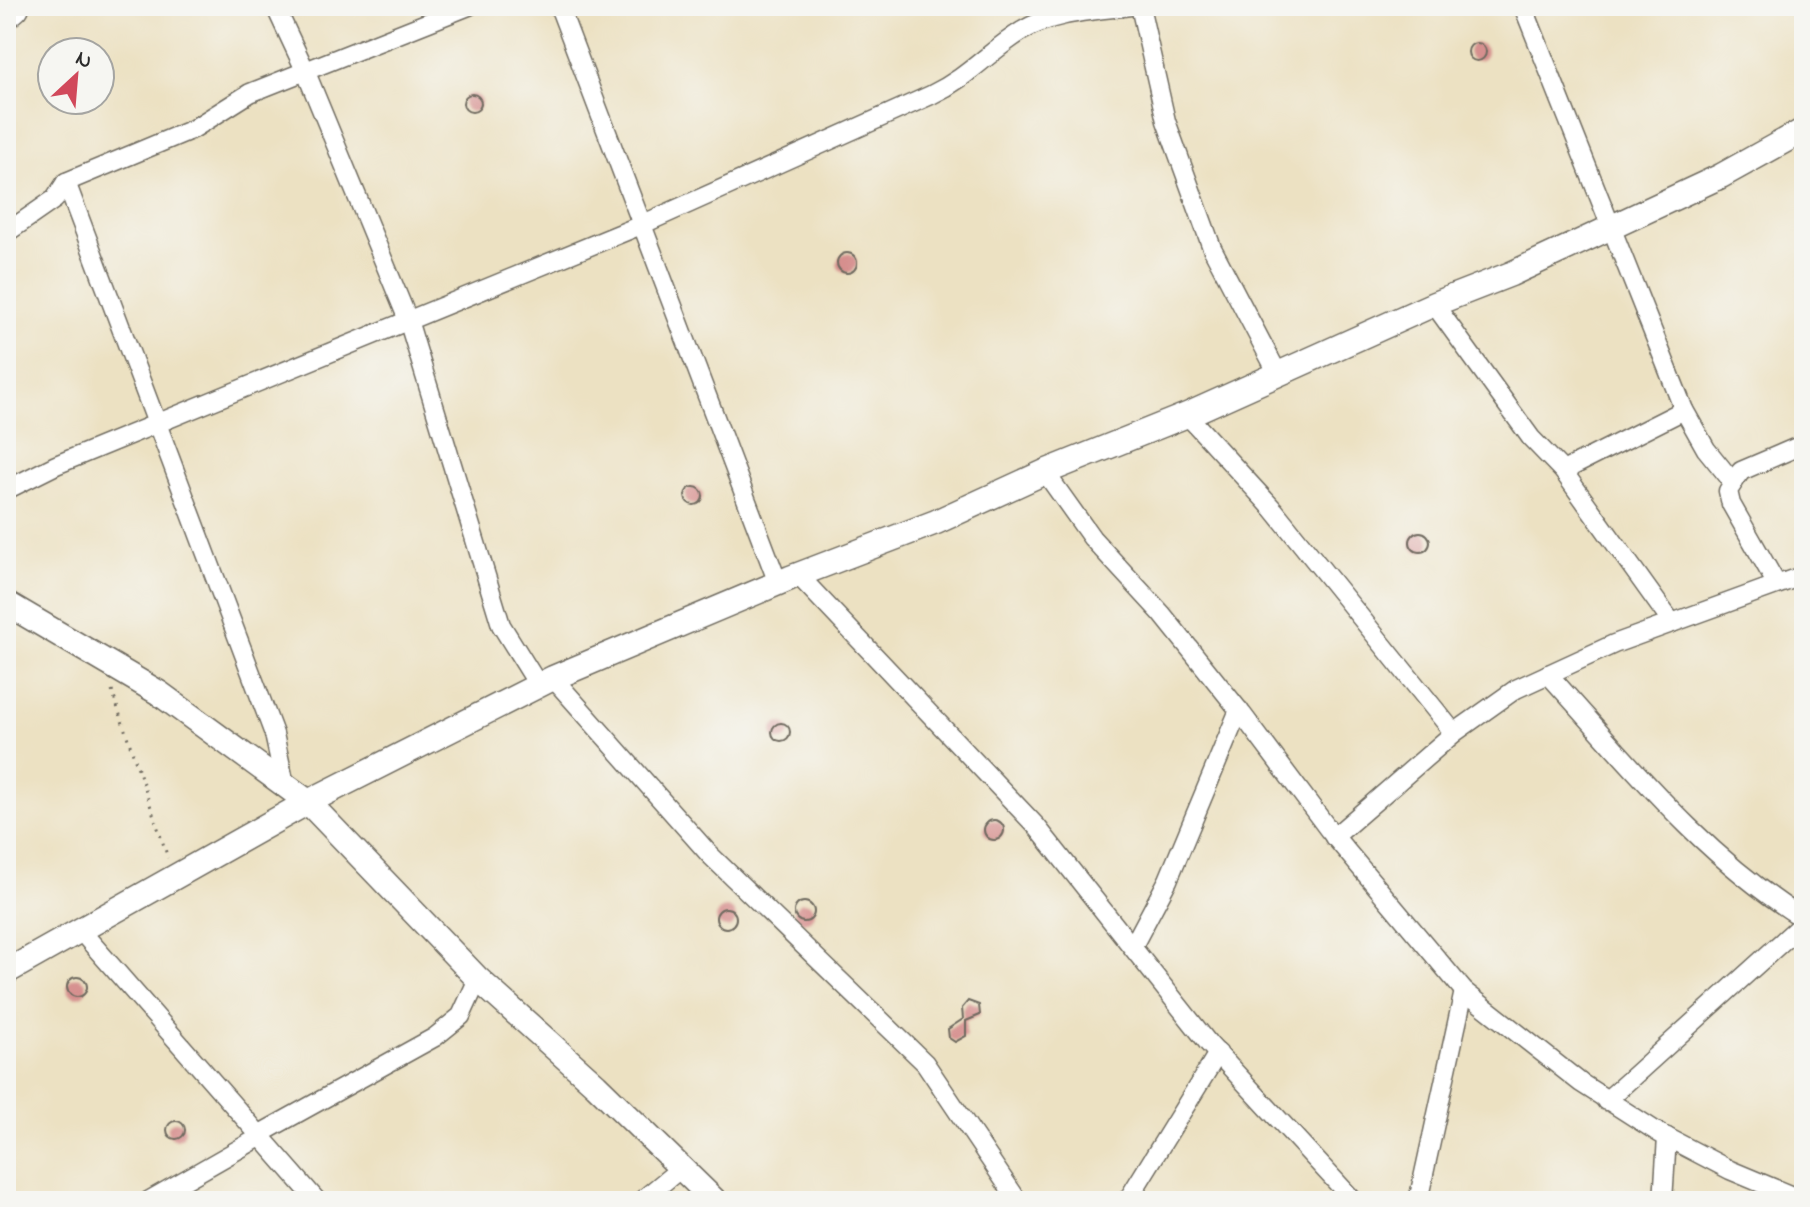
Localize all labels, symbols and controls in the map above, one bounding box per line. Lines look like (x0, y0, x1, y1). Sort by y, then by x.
north arrow (36, 36, 116, 116)
text: N (70, 43, 97, 78)

